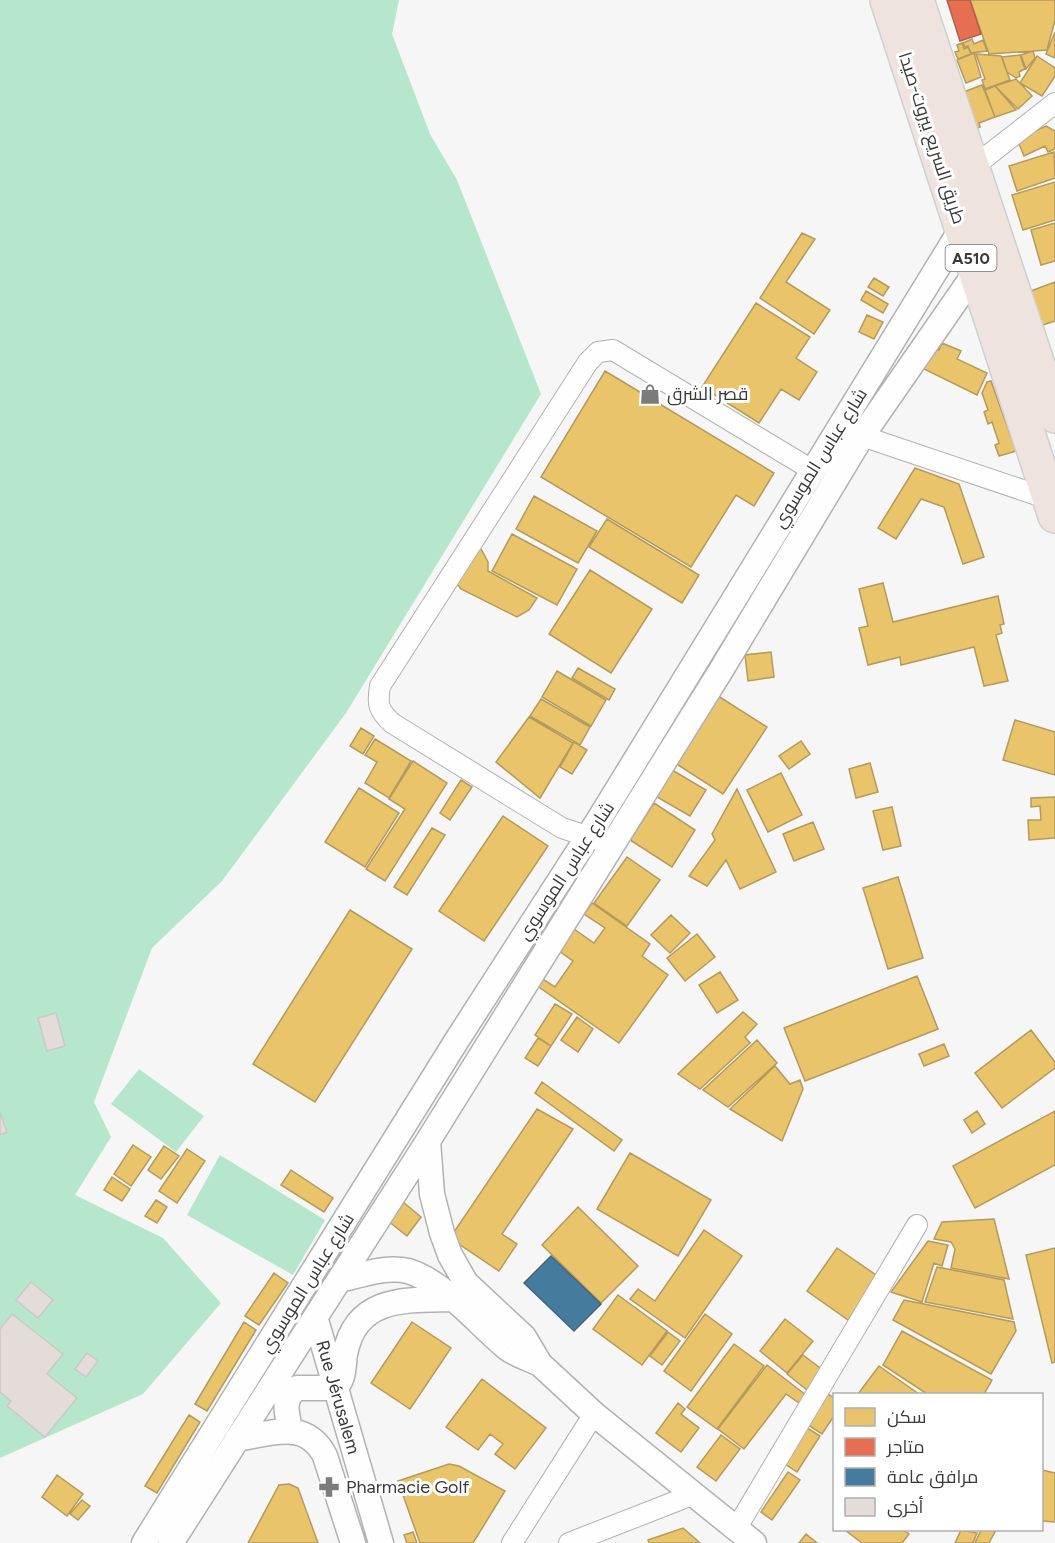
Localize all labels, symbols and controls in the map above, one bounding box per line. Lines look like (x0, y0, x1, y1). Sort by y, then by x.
street label: طريق السريع بيروت-صيدا (893, 49, 970, 227)
road number: A510 (946, 245, 996, 271)
shop icon: قصر الشرق (638, 382, 662, 406)
place label: قصر الشرق (667, 383, 748, 406)
street label: شارع عباس الموسوي (768, 384, 874, 534)
street label: شارع عباس الموسوي (513, 798, 621, 946)
street label: شارع عباس الموسوي (255, 1209, 361, 1359)
street label: Rue Jérusalem (311, 1337, 365, 1457)
legend (833, 1393, 1043, 1531)
text: سكن (887, 1406, 926, 1428)
text: متاجر (886, 1436, 925, 1458)
text: مرافق عامة (887, 1466, 978, 1489)
pharmacy icon: Pharmacie Golf (317, 1475, 341, 1499)
place label: Pharmacie Golf (346, 1476, 469, 1498)
text: أخرى (887, 1496, 924, 1518)

